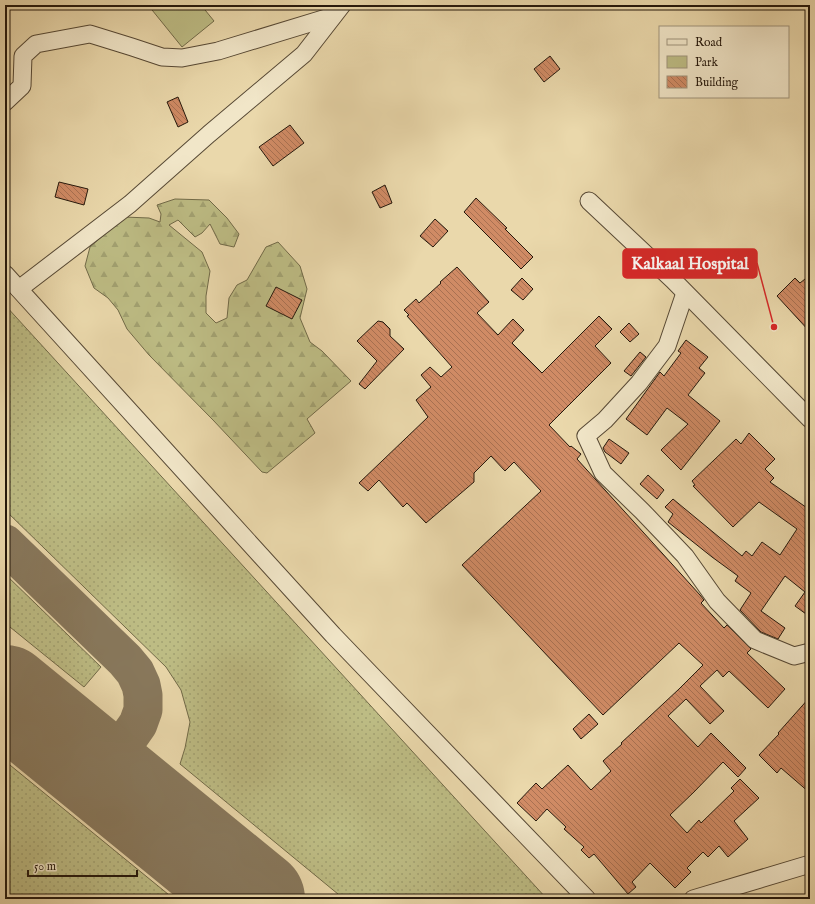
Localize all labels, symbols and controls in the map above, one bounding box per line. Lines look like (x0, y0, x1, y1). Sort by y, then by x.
legend (659, 26, 789, 98)
text: Road (695, 35, 723, 50)
text: Park (695, 55, 718, 70)
text: Building (695, 75, 739, 90)
callout: Kalkaal Hospital (623, 249, 757, 278)
text: Kalkaal Hospital (631, 254, 749, 275)
scale bar (28, 852, 137, 878)
text: 50 m (34, 859, 56, 874)

